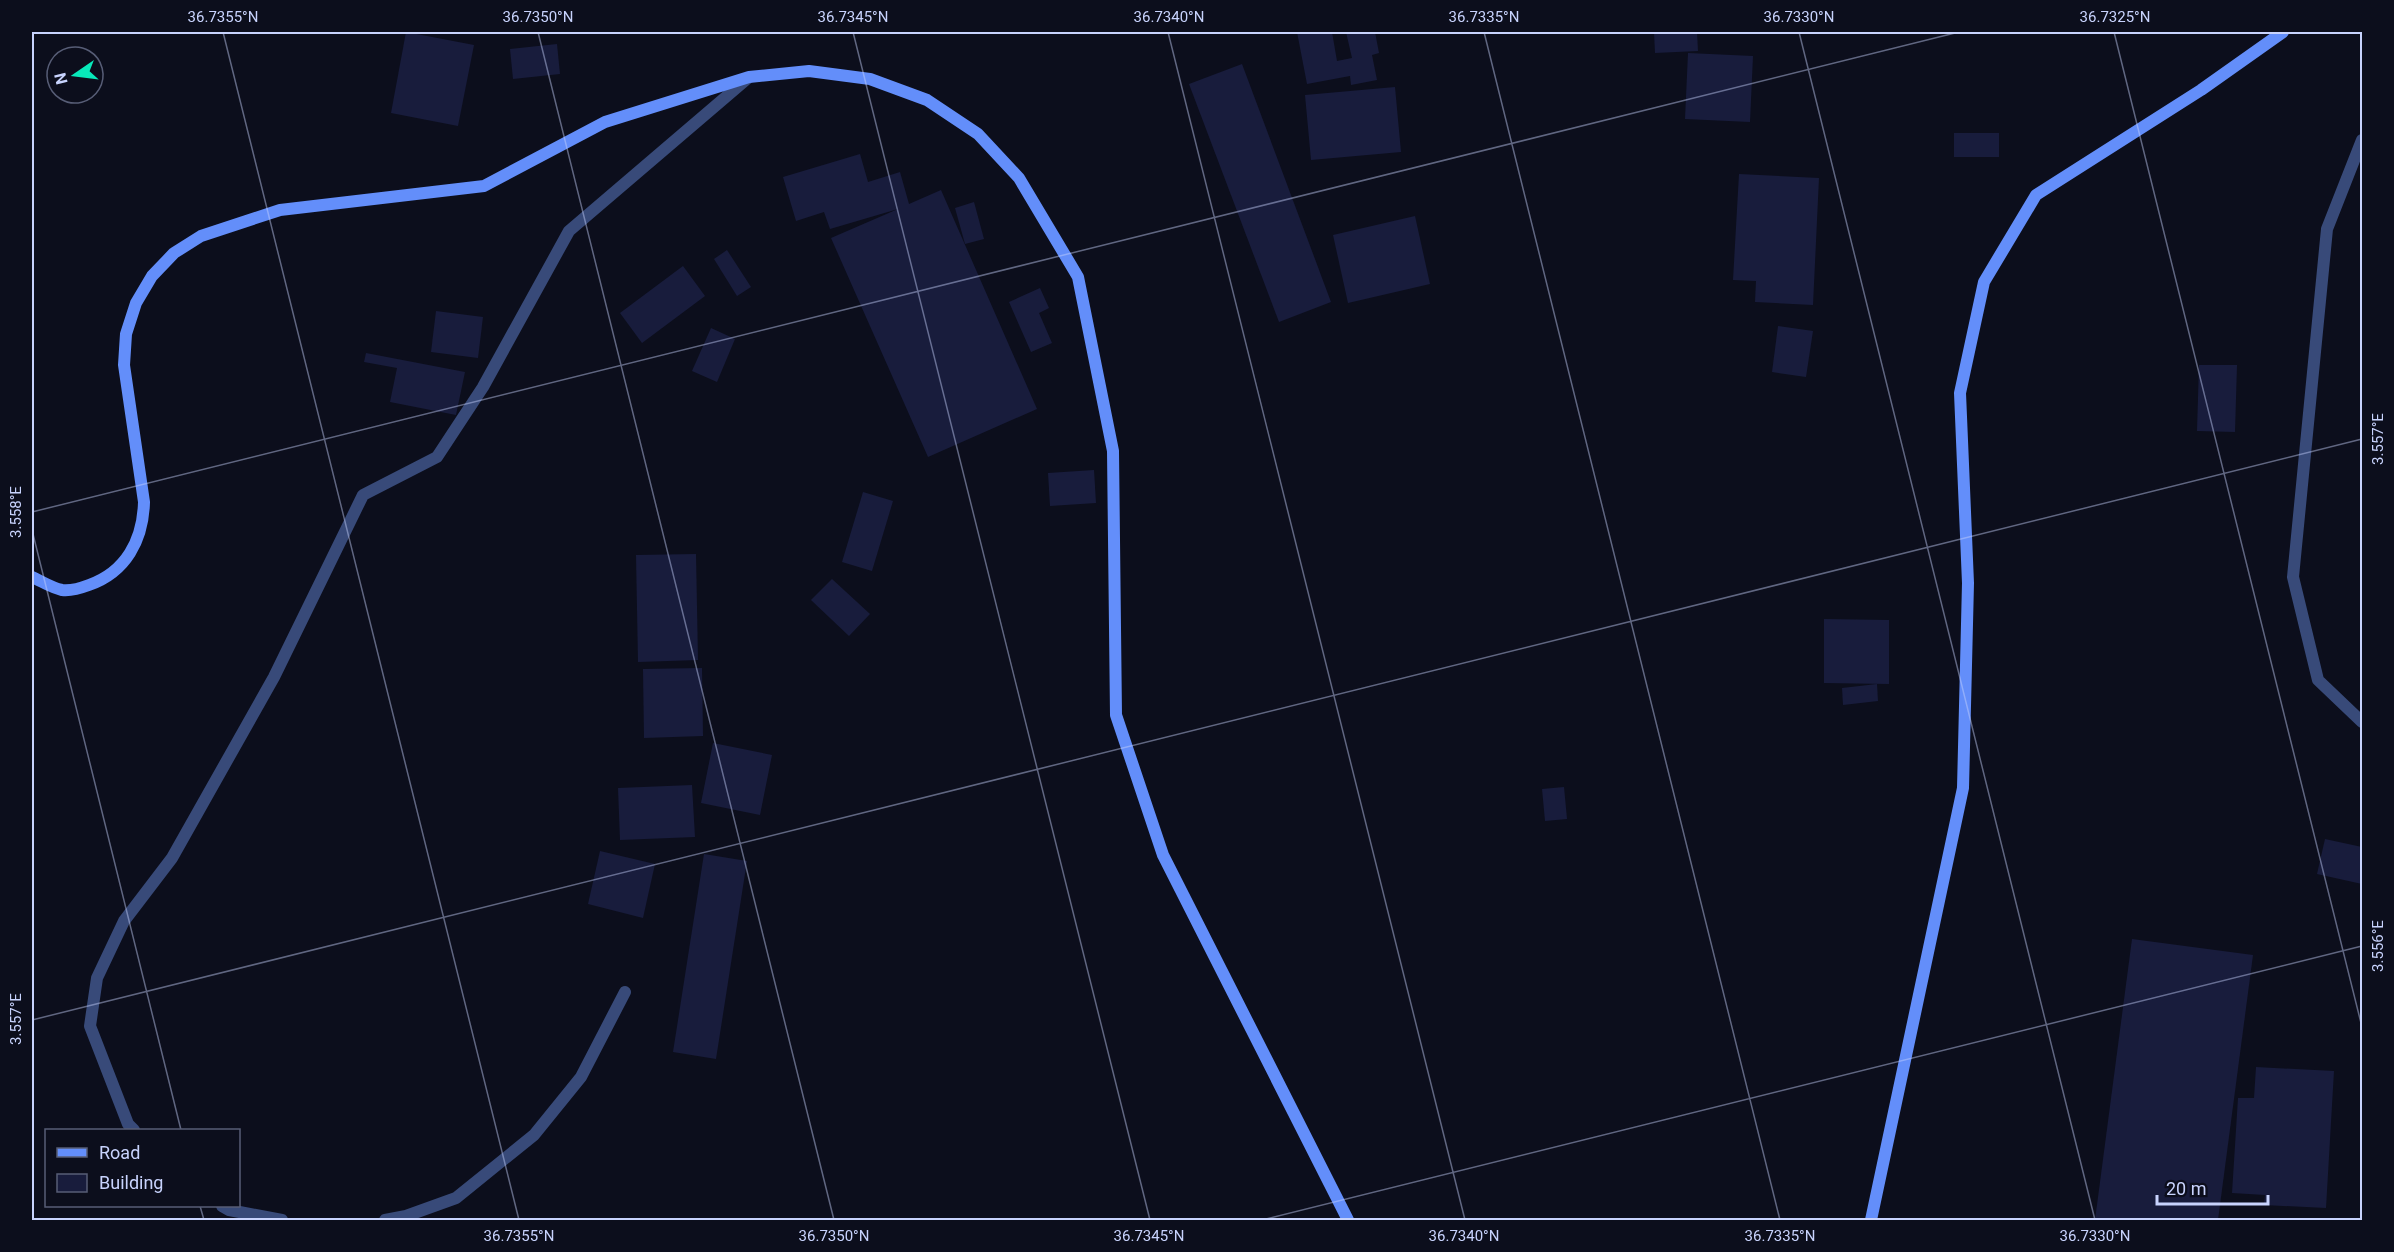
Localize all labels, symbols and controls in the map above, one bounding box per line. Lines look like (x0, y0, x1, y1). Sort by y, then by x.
text: 36.7355°N (188, 8, 258, 26)
text: 36.7350°N (503, 8, 573, 26)
text: 36.7345°N (818, 8, 888, 26)
text: 36.7340°N (1134, 8, 1204, 26)
text: 36.7335°N (1449, 8, 1519, 26)
text: 36.7330°N (1764, 8, 1834, 26)
text: 36.7325°N (2080, 8, 2150, 26)
north arrow (45, 45, 105, 105)
text: N (50, 71, 72, 86)
text: 3.557°E (2369, 413, 2387, 465)
text: 3.558°E (7, 486, 25, 538)
text: 3.556°E (2369, 920, 2387, 972)
text: 3.557°E (7, 993, 25, 1045)
legend (45, 1129, 240, 1207)
text: Road (99, 1142, 140, 1163)
scale bar (2157, 1168, 2268, 1206)
text: Building (99, 1172, 163, 1193)
text: 20 m (2166, 1178, 2206, 1199)
text: 36.7355°N (484, 1227, 554, 1245)
text: 36.7350°N (799, 1227, 869, 1245)
text: 36.7345°N (1114, 1227, 1184, 1245)
text: 36.7340°N (1429, 1227, 1499, 1245)
text: 36.7335°N (1745, 1227, 1815, 1245)
text: 36.7330°N (2060, 1227, 2130, 1245)

